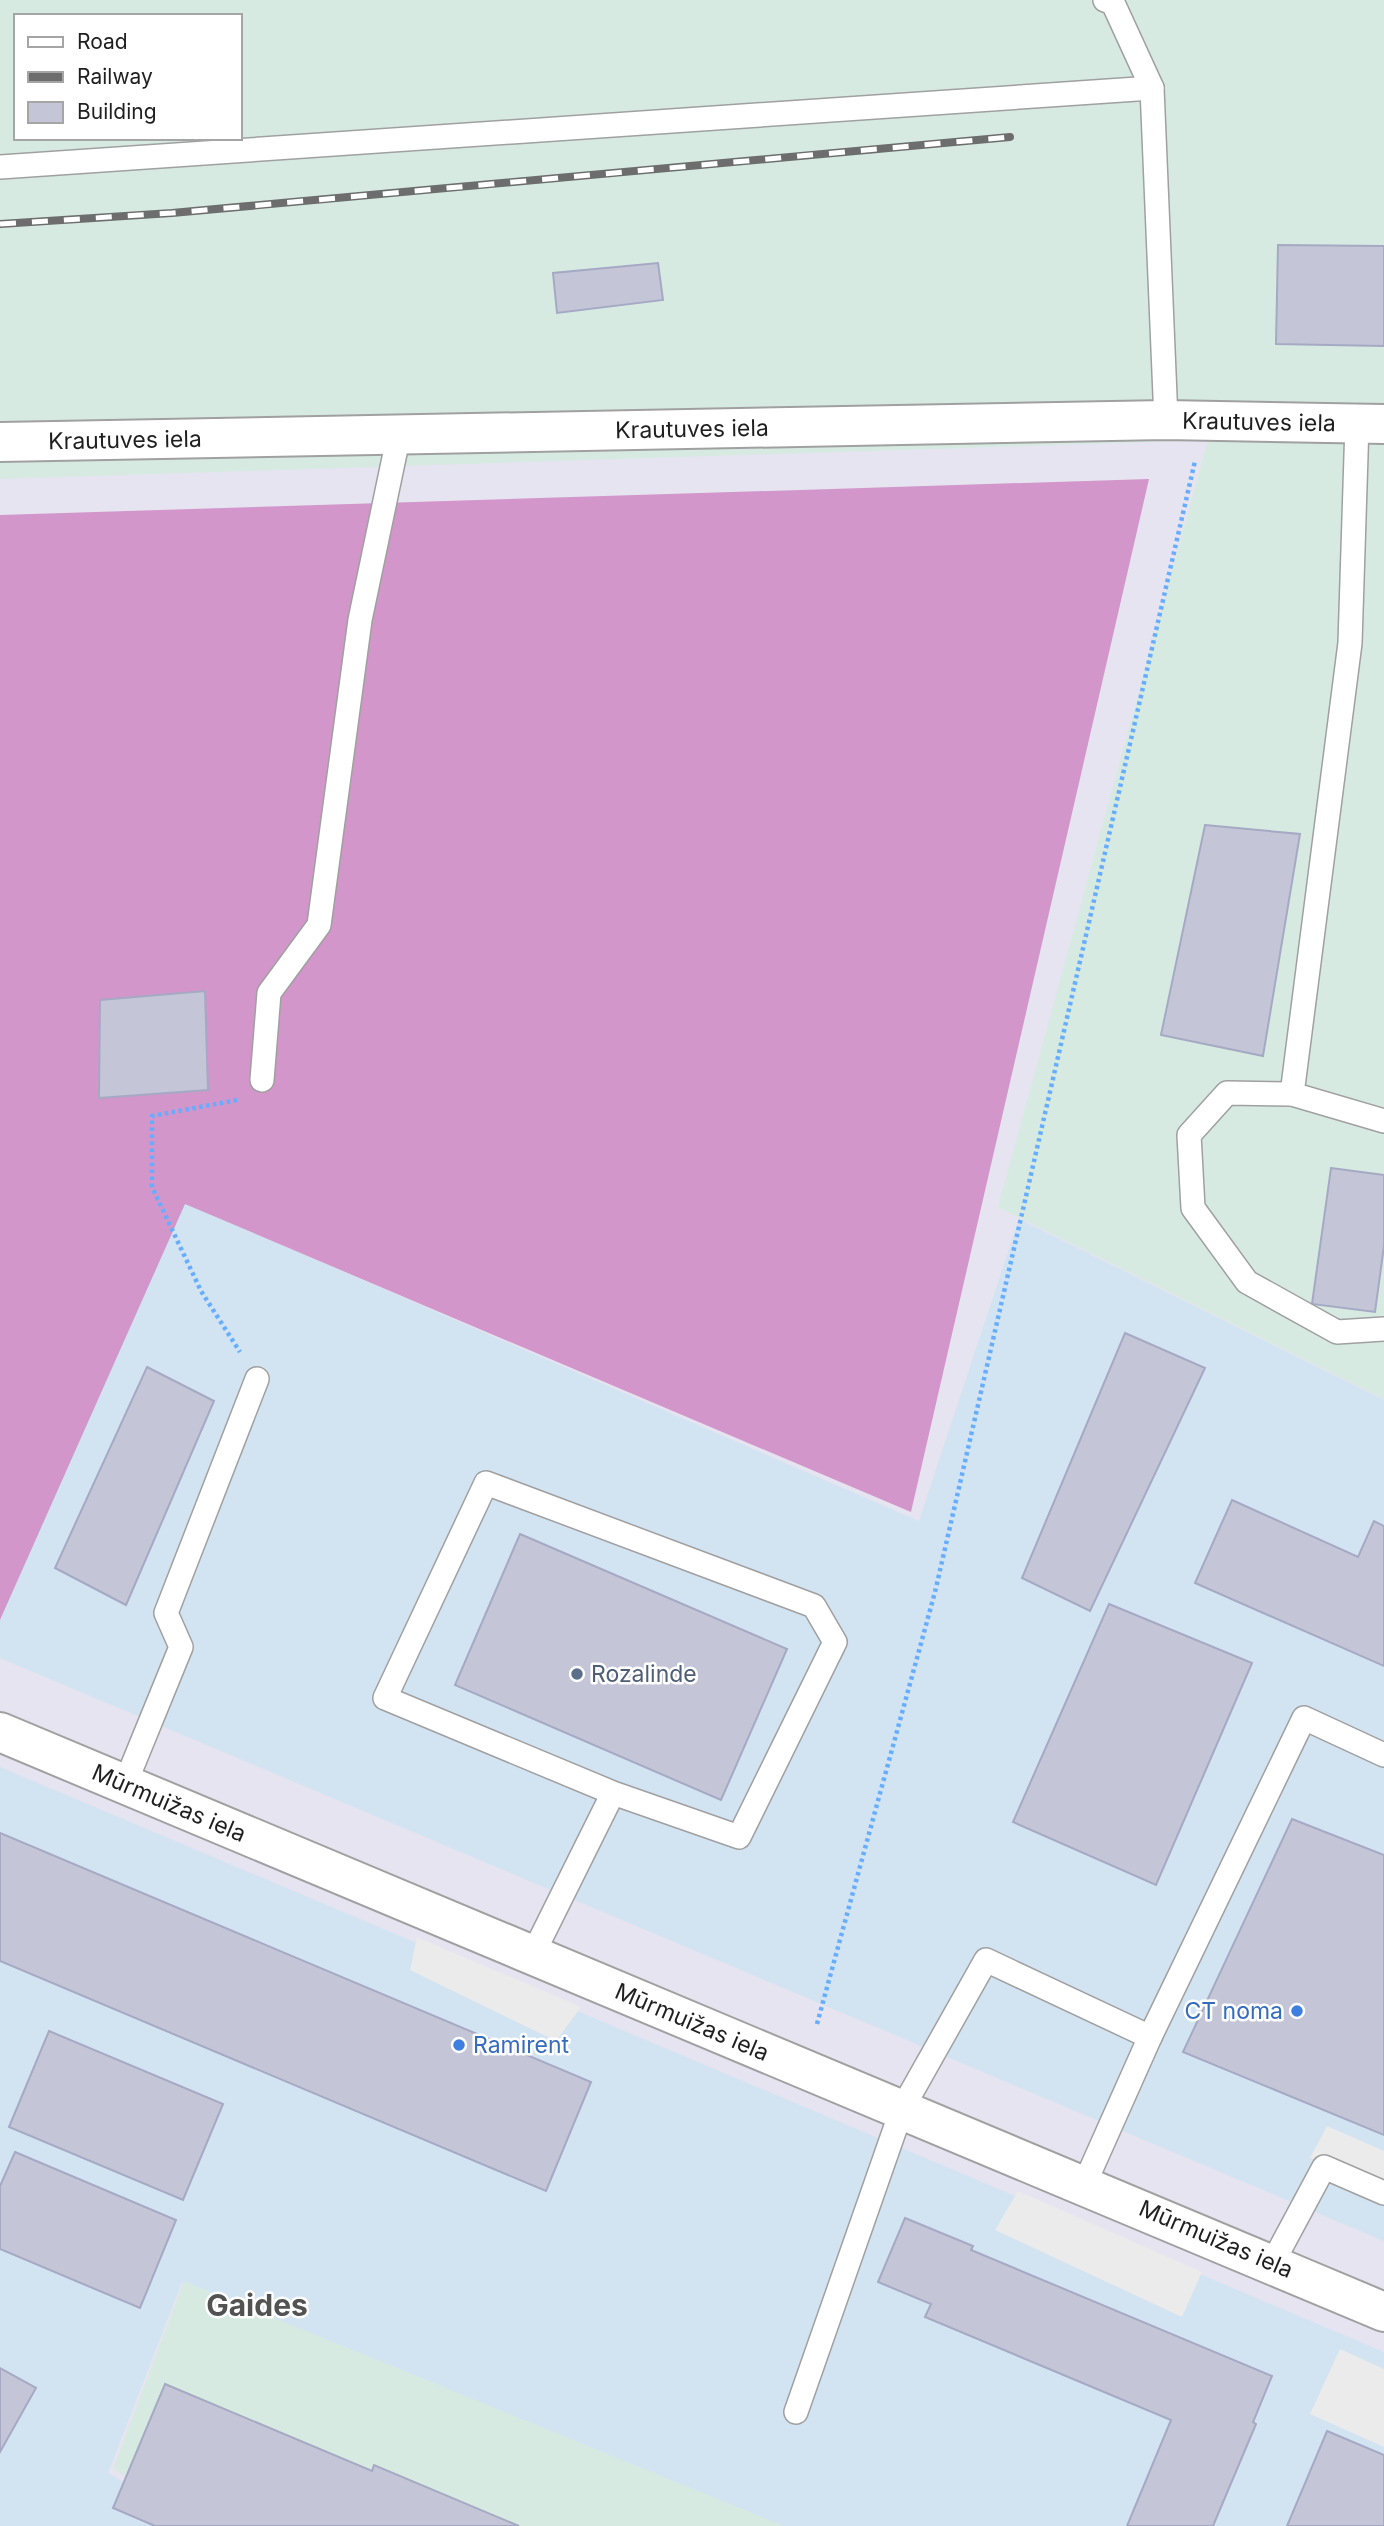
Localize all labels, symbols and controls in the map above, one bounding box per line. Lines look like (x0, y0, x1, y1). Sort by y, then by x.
legend (14, 14, 242, 140)
text: Road (77, 29, 128, 54)
text: Railway (77, 64, 153, 89)
text: Building (77, 99, 157, 124)
street label: Krautuves iela (1182, 407, 1336, 437)
street label: Krautuves iela (615, 414, 769, 444)
street label: Krautuves iela (48, 425, 202, 455)
place label: Rozalinde (591, 1660, 697, 1688)
marker: Rozalinde (569, 1666, 585, 1682)
street label: Mūrmuižas iela (88, 1758, 250, 1848)
street label: Mūrmuižas iela (611, 1977, 773, 2067)
place label: CT noma (1184, 1997, 1283, 2025)
marker: CT noma (1289, 2003, 1305, 2019)
place label: Ramirent (473, 2031, 570, 2059)
marker: Ramirent (451, 2037, 467, 2053)
street label: Mūrmuižas iela (1135, 2194, 1297, 2284)
district label: Gaides (206, 2287, 308, 2323)

